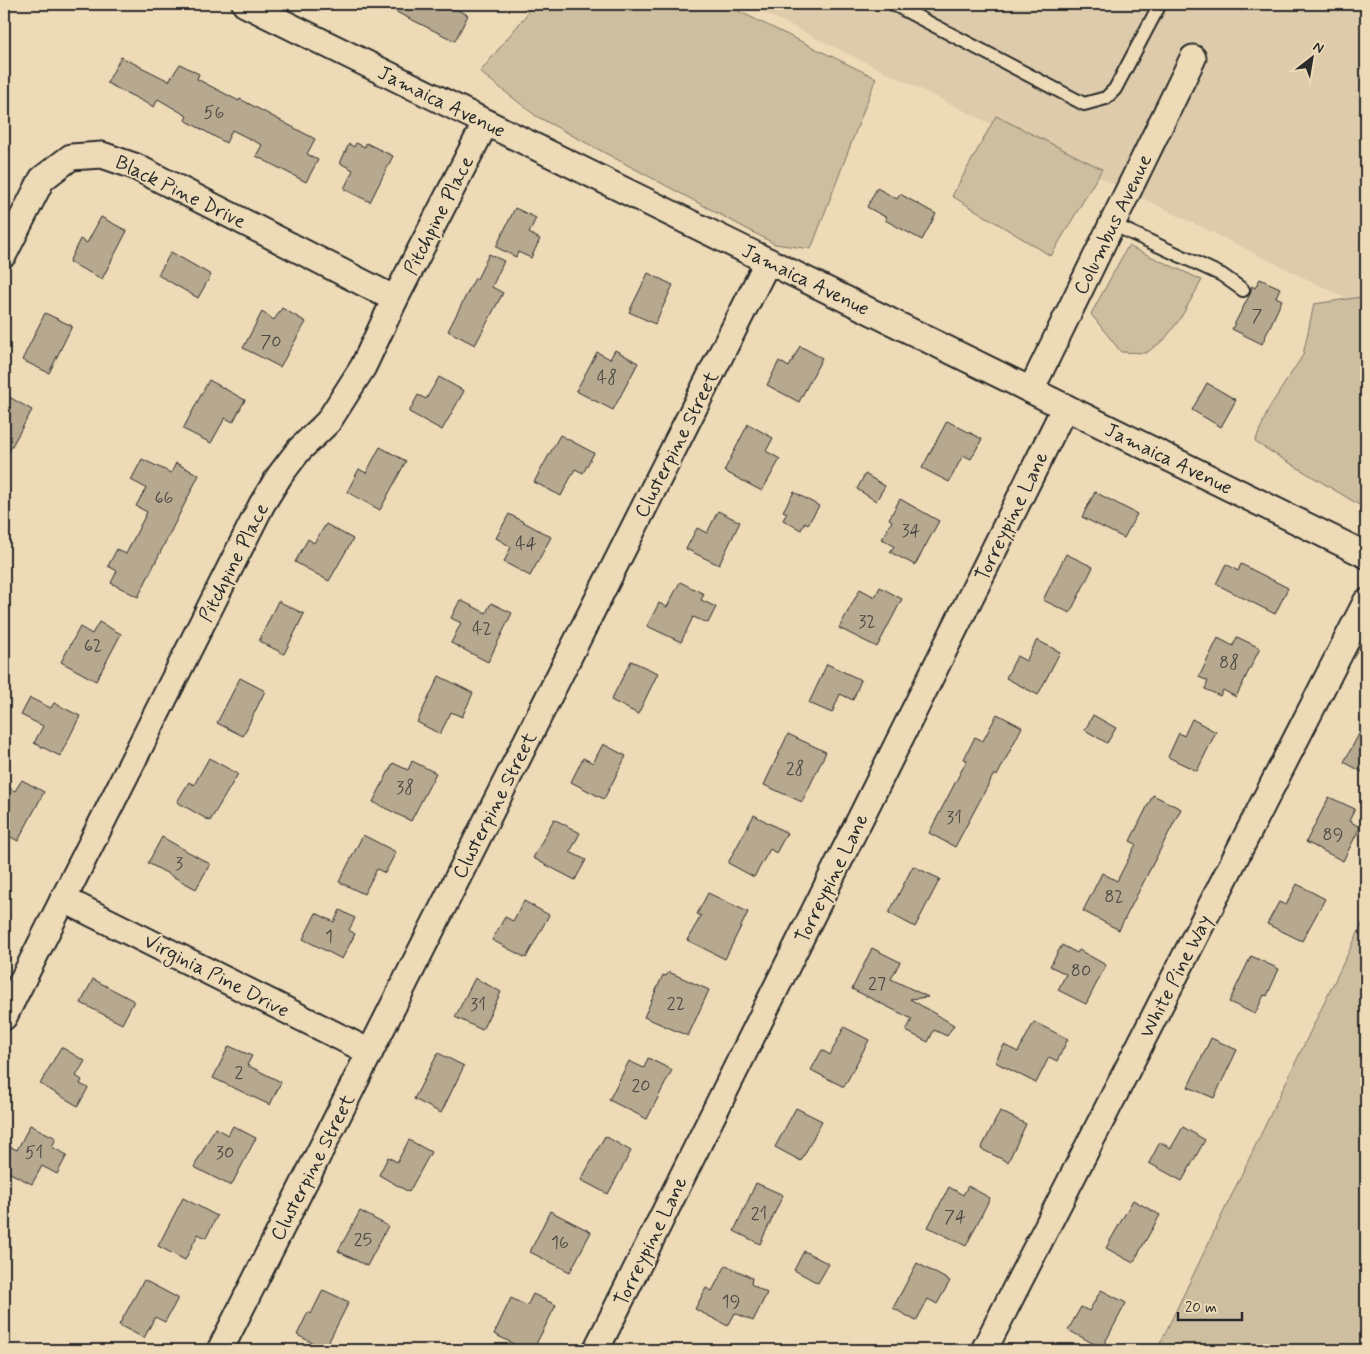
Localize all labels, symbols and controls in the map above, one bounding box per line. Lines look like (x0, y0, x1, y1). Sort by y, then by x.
north arrow (1288, 32, 1338, 82)
text: N (1310, 38, 1327, 58)
street label: Jamaica Avenue (373, 60, 510, 145)
house number: 56 (204, 101, 224, 125)
street label: Black Pine Drive (111, 149, 250, 236)
street label: Columbus Avenue (1068, 150, 1159, 300)
street label: Pitchpine Place (398, 151, 481, 280)
street label: Jamaica Avenue (737, 238, 874, 323)
house number: 7 (1252, 304, 1263, 328)
house number: 70 (260, 330, 282, 354)
house number: 48 (597, 366, 617, 390)
street label: Clusterpine Street (629, 366, 726, 523)
street label: Jamaica Avenue (1100, 417, 1237, 502)
street label: Torreypine Lane (969, 447, 1055, 586)
house number: 66 (154, 486, 174, 510)
street label: Pitchpine Place (193, 498, 276, 627)
house number: 34 (901, 519, 921, 543)
house number: 44 (515, 532, 537, 556)
house number: 32 (858, 610, 876, 634)
house number: 42 (472, 617, 492, 641)
house number: 62 (84, 634, 102, 658)
house number: 88 (1219, 651, 1239, 675)
street label: Clusterpine Street (447, 727, 544, 884)
house number: 28 (786, 757, 804, 781)
house number: 38 (396, 776, 414, 800)
house number: 31 (946, 806, 962, 830)
street label: Torreypine Lane (789, 809, 875, 948)
house number: 89 (1323, 823, 1343, 847)
house number: 3 (175, 852, 183, 876)
house number: 82 (1104, 885, 1124, 909)
street label: White Pine Way (1134, 910, 1219, 1043)
house number: 1 (325, 925, 333, 949)
street label: Virginia Pine Drive (139, 928, 294, 1026)
house number: 80 (1071, 959, 1091, 983)
house number: 27 (868, 972, 886, 996)
house number: 22 (667, 992, 685, 1016)
house number: 31 (470, 993, 486, 1017)
house number: 2 (235, 1061, 244, 1085)
house number: 20 (631, 1074, 651, 1098)
street label: Clusterpine Street (265, 1089, 362, 1246)
house number: 51 (25, 1141, 43, 1165)
house number: 30 (216, 1141, 234, 1165)
street label: Torreypine Lane (608, 1172, 694, 1311)
house number: 21 (751, 1202, 767, 1226)
house number: 74 (944, 1205, 966, 1229)
house number: 25 (354, 1228, 372, 1252)
house number: 16 (551, 1231, 569, 1255)
scale bar (1178, 1289, 1241, 1321)
house number: 19 (722, 1290, 740, 1314)
text: 20 m (1185, 1298, 1217, 1318)

